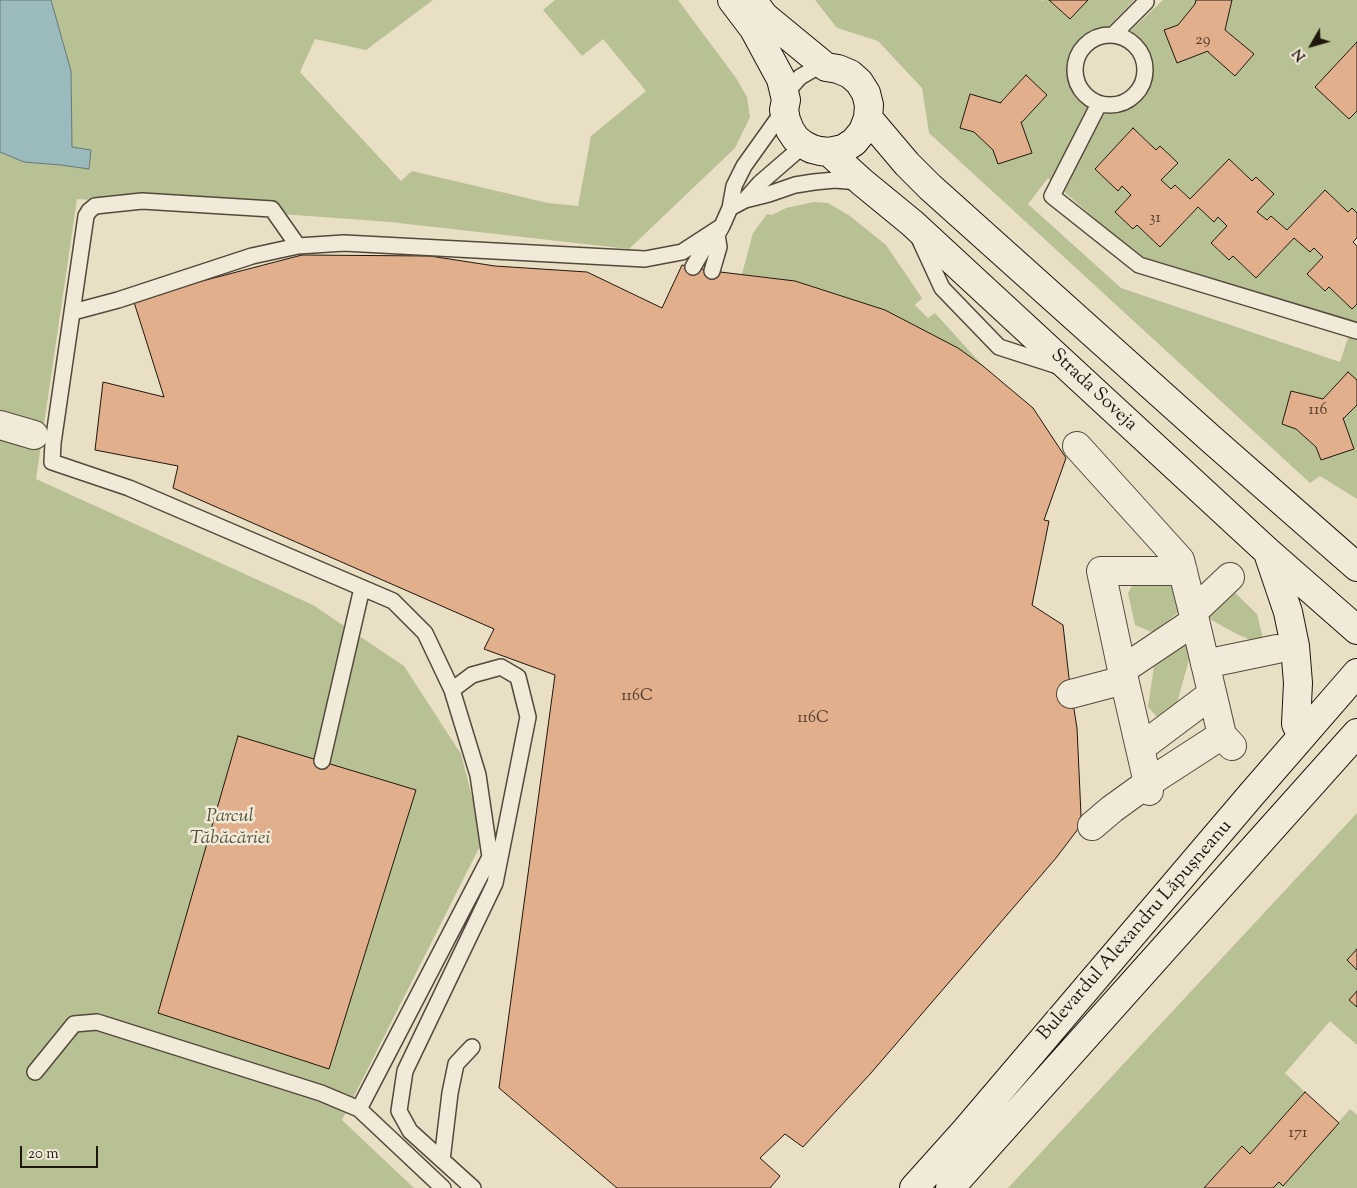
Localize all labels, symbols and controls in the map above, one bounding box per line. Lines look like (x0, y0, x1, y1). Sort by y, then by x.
north arrow (1287, 20, 1337, 70)
house number: 29 (1195, 31, 1211, 51)
text: N (1289, 44, 1312, 65)
house number: 31 (1149, 209, 1161, 229)
street label: Strada Soveja (1045, 345, 1141, 437)
house number: 116 (1309, 401, 1327, 421)
house number: 116C (621, 687, 653, 707)
house number: 116C (797, 709, 829, 729)
park label: Parcul Tăbăcăriei (190, 807, 270, 851)
street label: Bulevardul Alexandru Lăpușneanu (1034, 816, 1238, 1046)
house number: 171 (1289, 1124, 1307, 1144)
scale bar (22, 1136, 100, 1168)
text: 20 m (28, 1144, 59, 1165)

